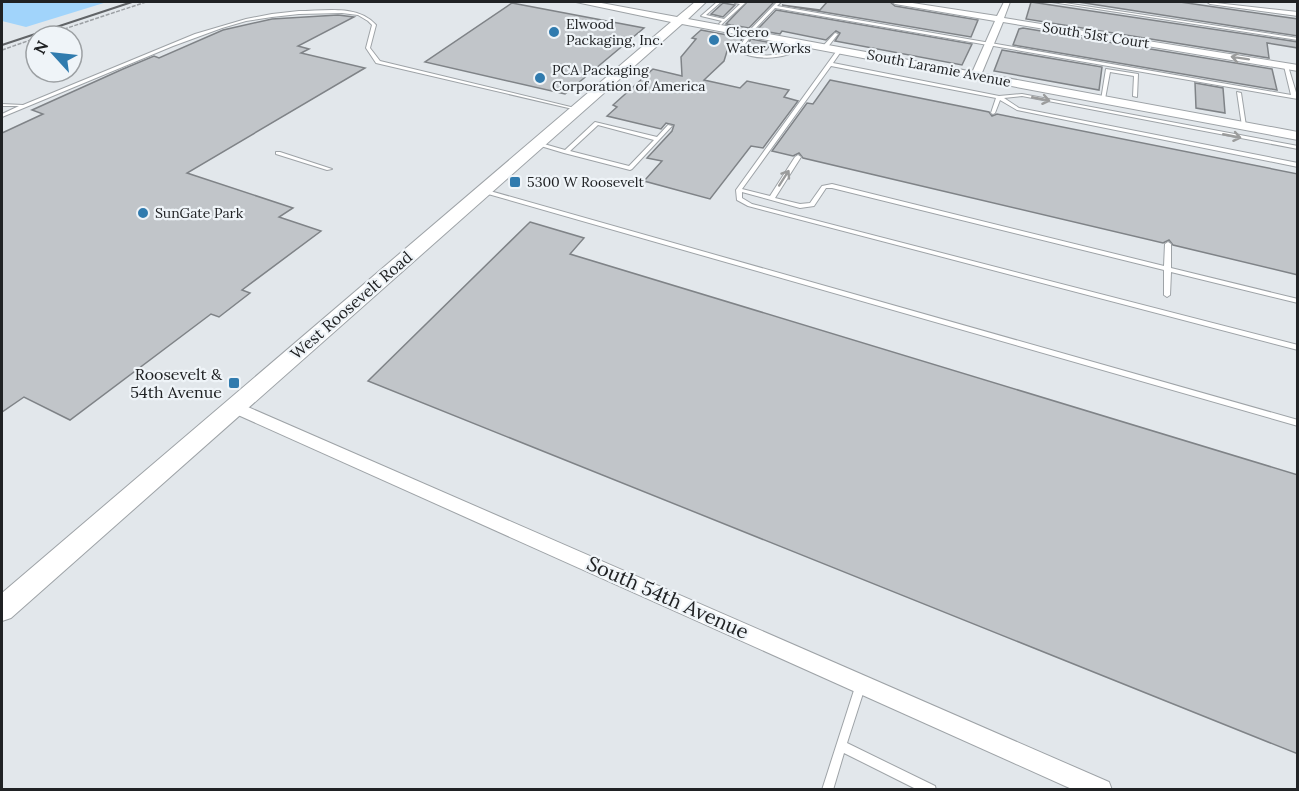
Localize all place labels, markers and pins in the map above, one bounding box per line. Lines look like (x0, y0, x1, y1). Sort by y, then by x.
place label: Elwood Packaging, Inc. (566, 15, 663, 49)
place label: Cicero Water Works (726, 23, 811, 57)
marker: Elwood Packaging, Inc. (547, 25, 561, 39)
marker: Cicero Water Works (707, 33, 721, 47)
place label: PCA Packaging Corporation of America (552, 61, 705, 95)
marker: PCA Packaging Corporation of America (533, 71, 547, 85)
place label: 5300 W Roosevelt (527, 173, 645, 191)
marker: 5300 W Roosevelt (508, 175, 522, 189)
place label: SunGate Park (155, 204, 244, 222)
marker: SunGate Park (136, 206, 150, 220)
place label: Roosevelt & 54th Avenue (130, 364, 223, 402)
marker: Roosevelt & 54th Avenue (227, 376, 241, 390)

